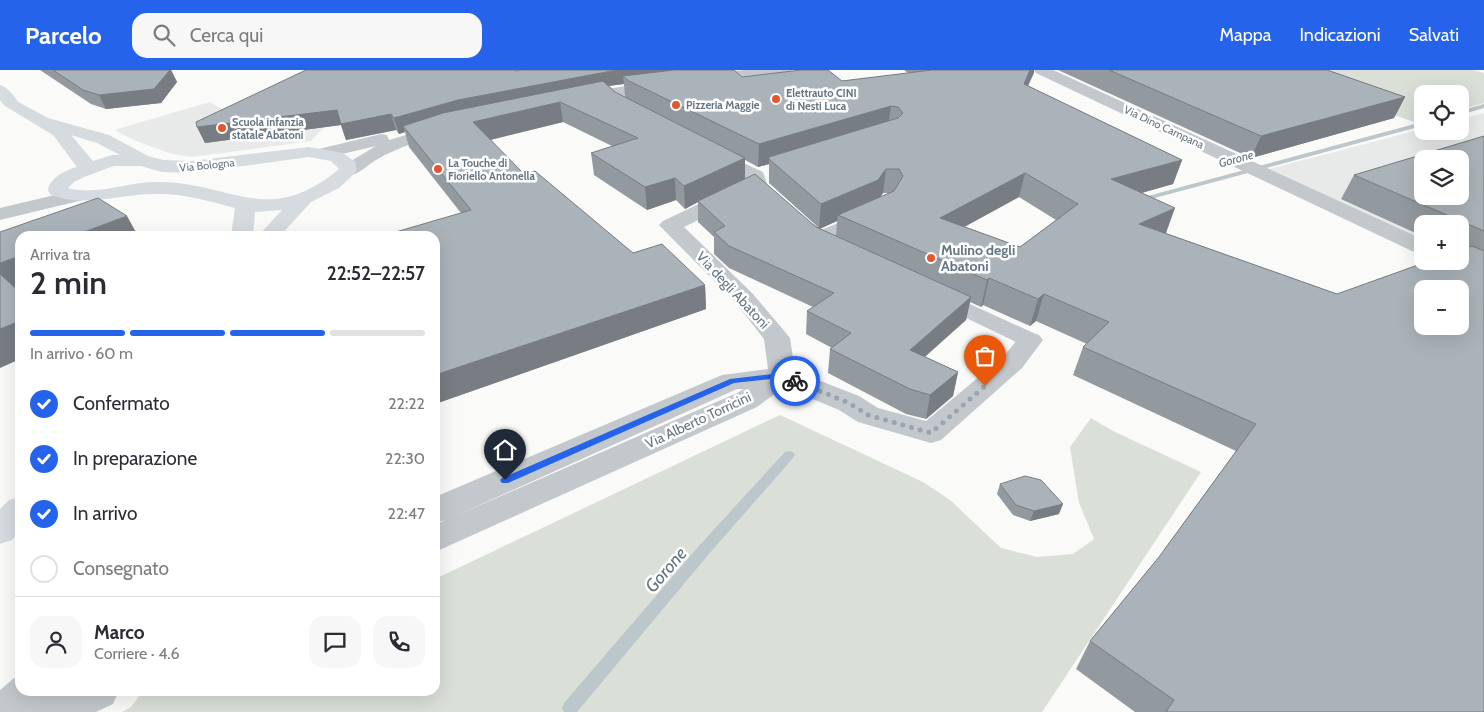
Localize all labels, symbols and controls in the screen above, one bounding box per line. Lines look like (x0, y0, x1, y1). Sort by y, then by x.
search box (132, 13, 482, 58)
text: Parcelo (25, 21, 102, 50)
icon: search (150, 21, 178, 49)
text: Cerca qui (190, 24, 263, 47)
text: Mappa (1220, 24, 1271, 46)
text: Indicazioni (1299, 24, 1381, 46)
text: Salvati (1409, 24, 1459, 46)
map controls (1414, 85, 1469, 335)
button: locate (1414, 85, 1469, 140)
place label: Elettrauto CINI di Nesti Luca (786, 86, 857, 113)
marker: Elettrauto CINI di Nesti Luca (770, 93, 782, 105)
place label: Pizzeria Maggie (686, 98, 760, 112)
marker: Pizzeria Maggie (670, 99, 682, 111)
street label: Via Dino Campana (1122, 102, 1207, 152)
place label: Scuola infanzia statale Abatoni (232, 115, 304, 142)
marker: Scuola infanzia statale Abatoni (216, 122, 228, 134)
water label: Gorone (1217, 147, 1255, 170)
button: layers (1414, 150, 1469, 205)
street label: Via Bologna (179, 155, 236, 175)
place label: La Touche di Fioriello Antonella (448, 156, 535, 183)
marker: La Touche di Fioriello Antonella (432, 163, 444, 175)
button: + (1414, 215, 1469, 270)
place label: Mulino degli Abatoni (941, 241, 1015, 275)
text: Arriva tra (30, 245, 90, 264)
street label: Via degli Abatoni (692, 247, 774, 333)
marker: Mulino degli Abatoni (925, 252, 937, 264)
text: 22:52–22:57 (327, 262, 425, 285)
text: 2 min (30, 263, 107, 302)
button: − (1414, 280, 1469, 335)
pin (964, 335, 1006, 386)
icon: bag (971, 342, 999, 370)
text: In arrivo · 60 m (30, 344, 133, 363)
courier (770, 356, 820, 406)
icon: bike (781, 367, 809, 395)
street label: Via Alberto Torricini (642, 388, 754, 452)
icon: check (30, 390, 58, 418)
text: Confermato (73, 392, 170, 415)
text: 22:22 (388, 394, 425, 413)
pin (484, 429, 526, 480)
icon: home (491, 436, 519, 464)
icon: check (30, 445, 58, 473)
text: In preparazione (73, 447, 197, 470)
text: 22:30 (385, 449, 425, 468)
icon: check (30, 500, 58, 528)
text: In arrivo (73, 502, 137, 525)
text: 22:47 (388, 504, 425, 523)
water label: Gorone (640, 543, 692, 597)
text: Consegnato (73, 557, 169, 580)
button: person (30, 616, 82, 668)
button: chat (309, 616, 361, 668)
button: phone (373, 616, 425, 668)
text: Marco (94, 621, 145, 644)
text: Corriere · 4.6 (94, 644, 180, 663)

